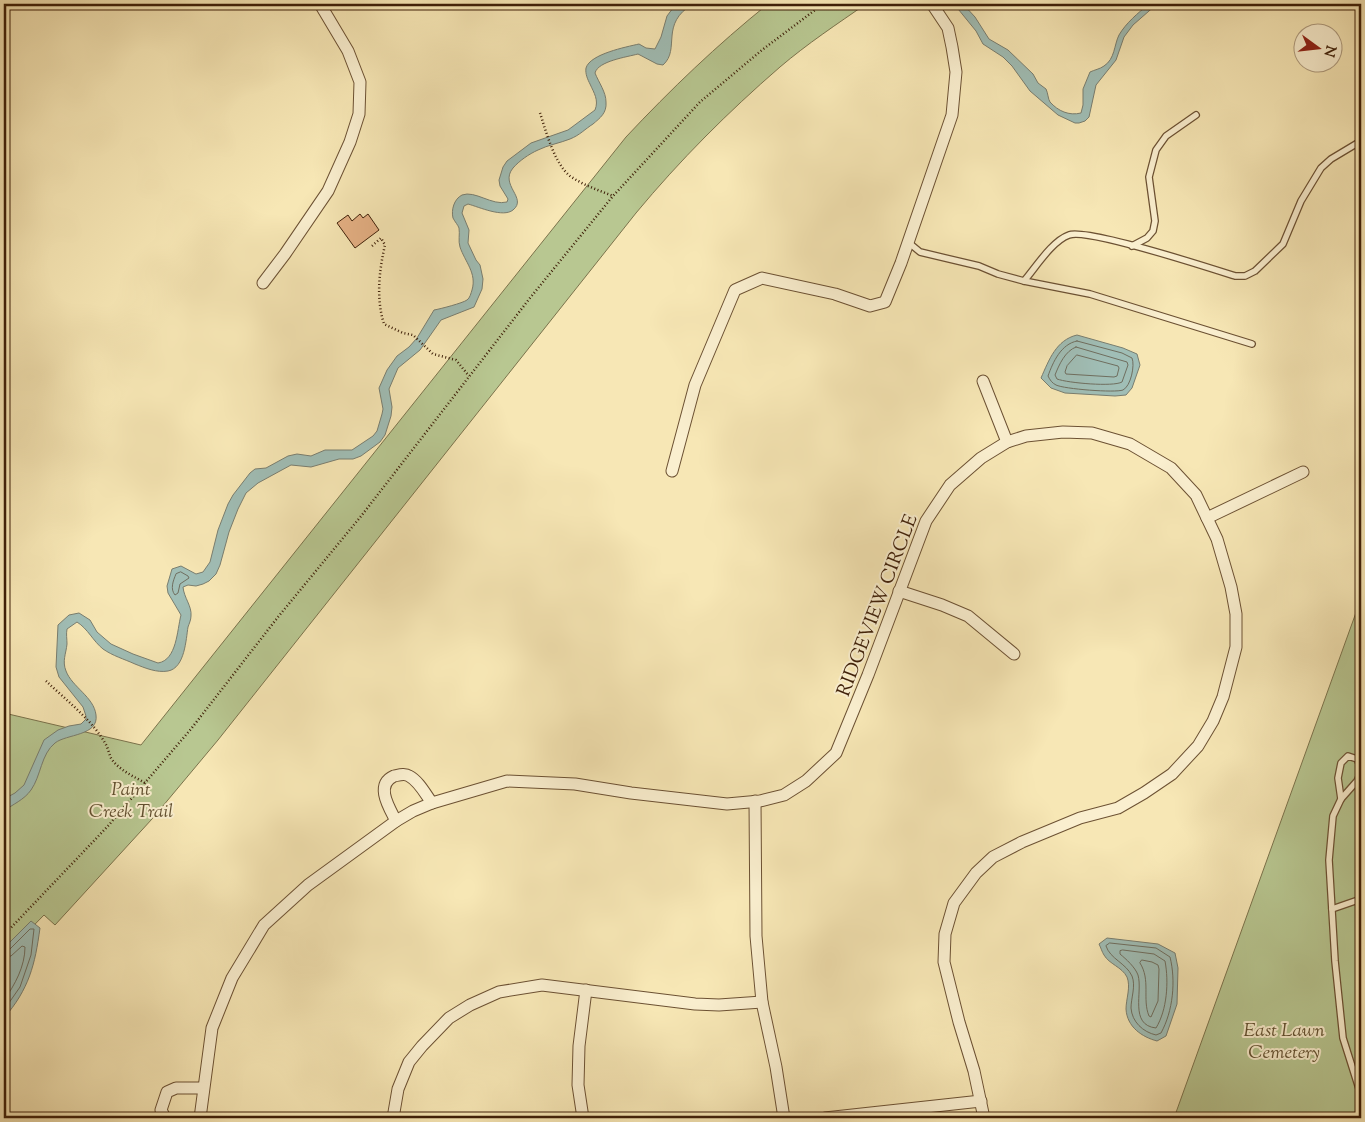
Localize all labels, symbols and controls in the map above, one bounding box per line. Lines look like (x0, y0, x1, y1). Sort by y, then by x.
north arrow (1292, 22, 1342, 72)
text: N (1318, 43, 1340, 59)
street label: RIDGEVIEW CIRCLE (831, 510, 926, 701)
park label: Paint Creek Trail (89, 777, 173, 826)
park label: East Lawn Cemetery (1243, 1018, 1325, 1067)

